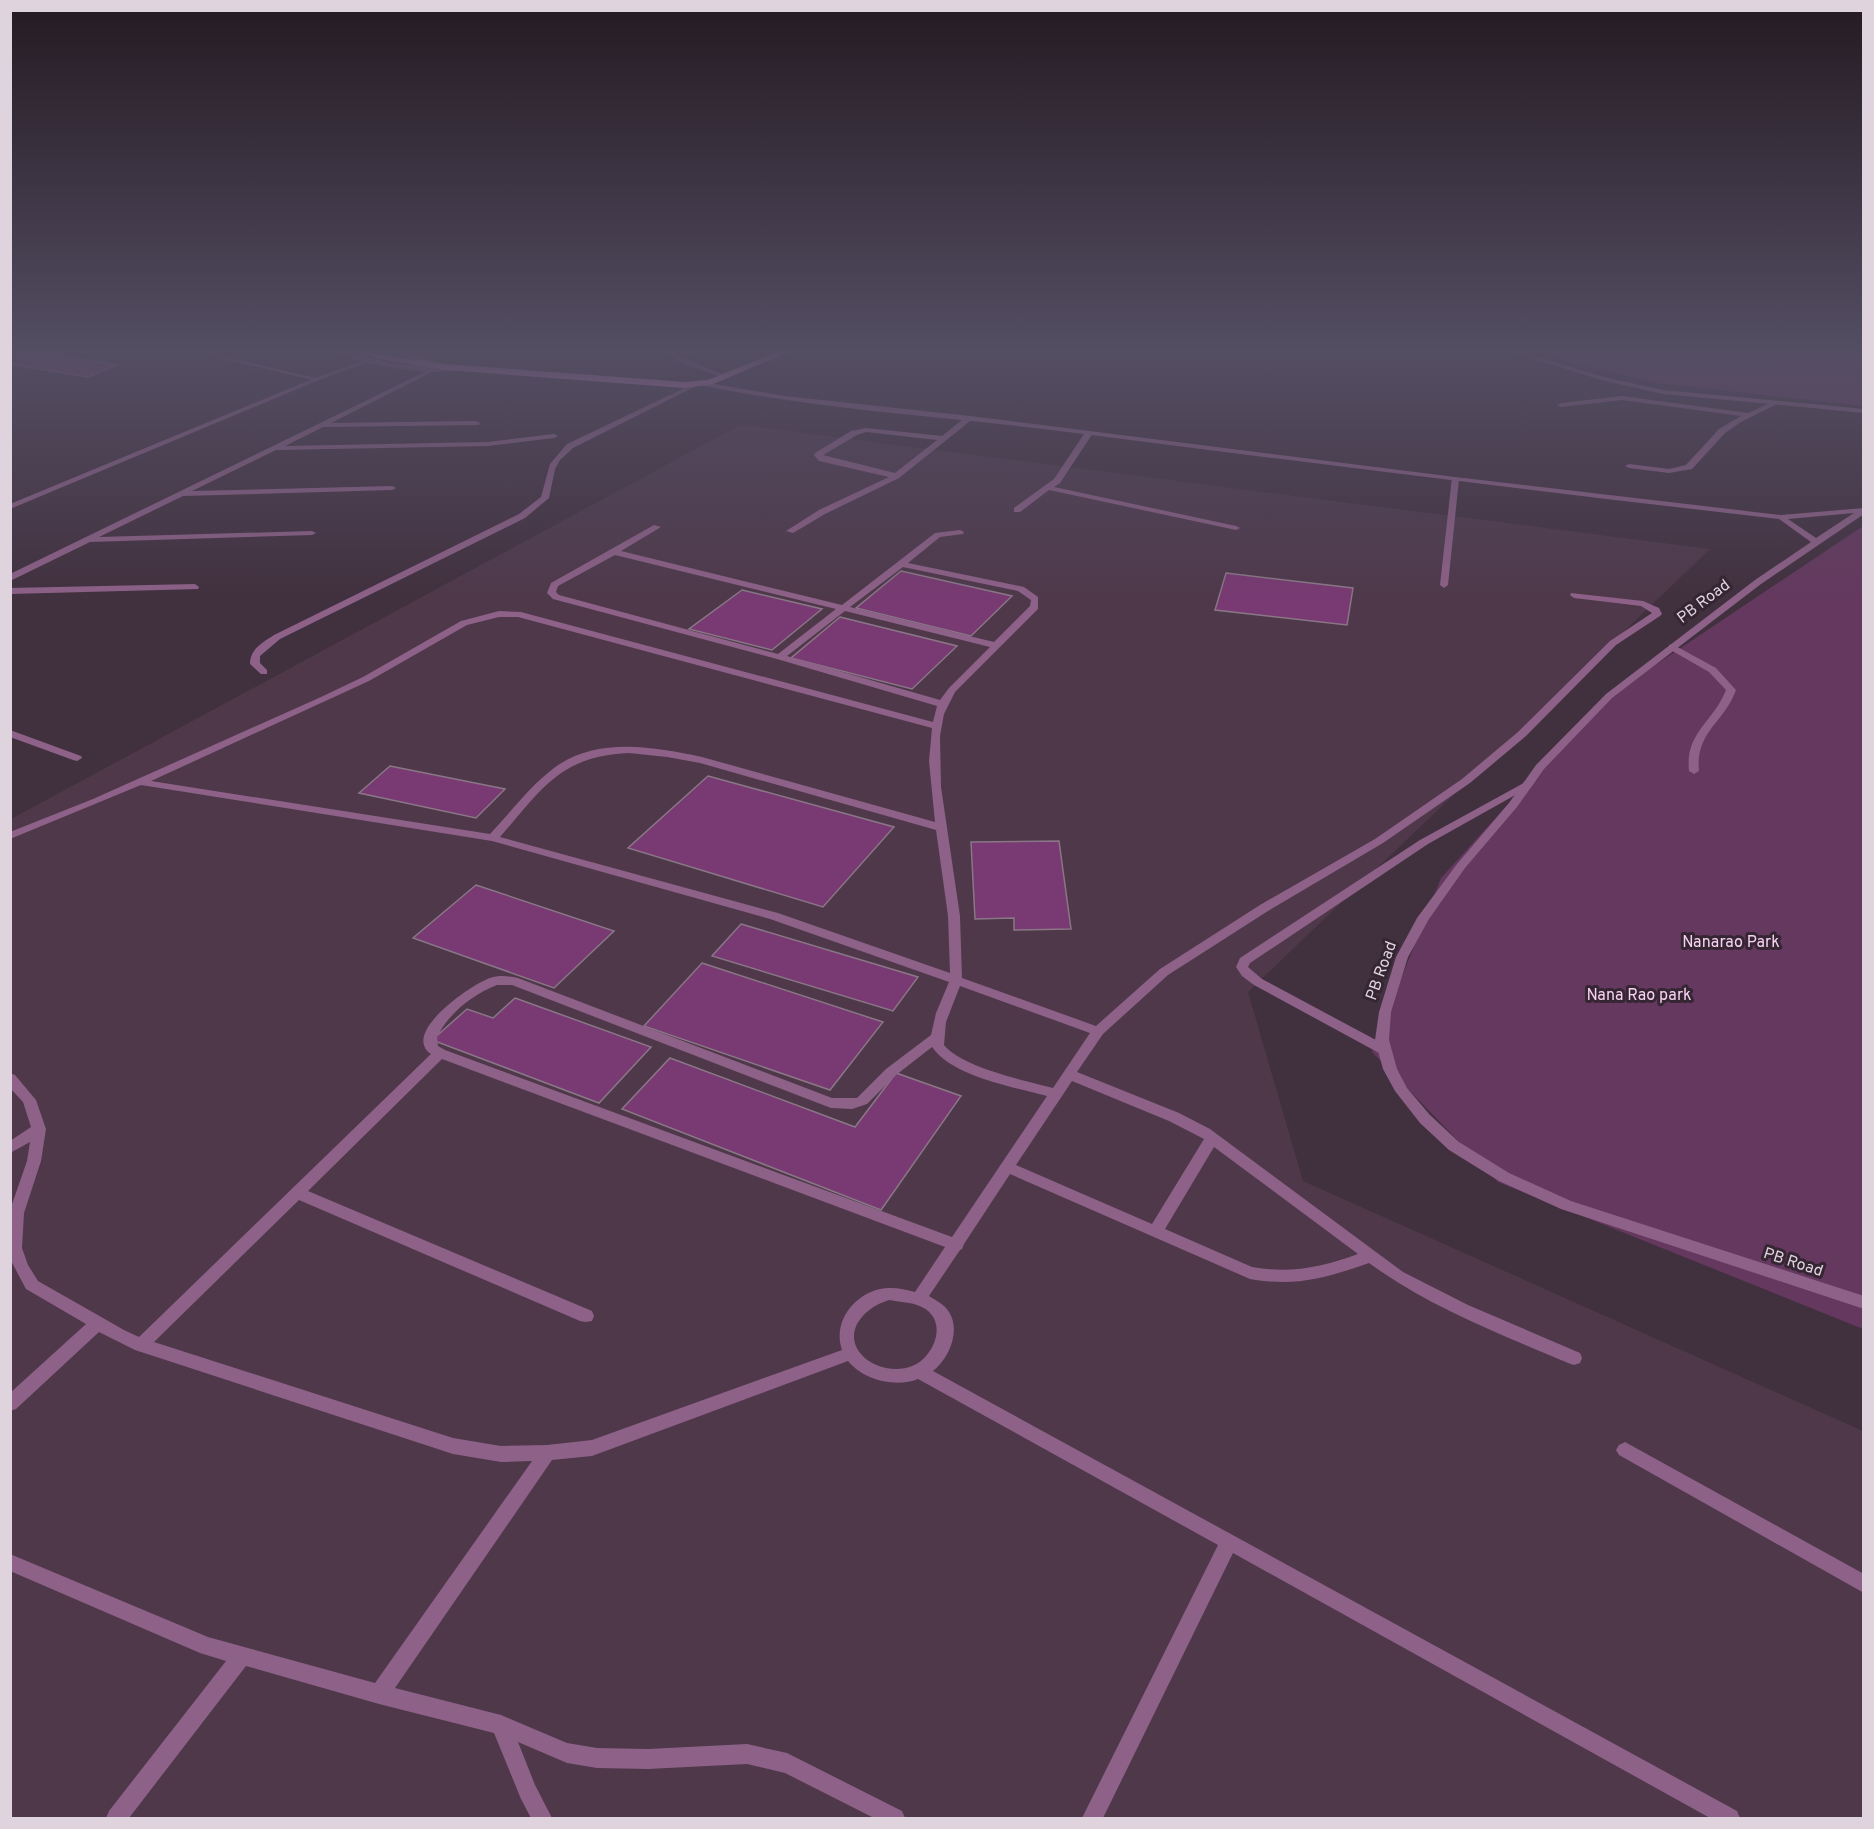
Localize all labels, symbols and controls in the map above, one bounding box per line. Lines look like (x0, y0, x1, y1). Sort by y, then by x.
street label: PB Road (1673, 576, 1735, 628)
park label: Nanarao Park (1682, 933, 1780, 953)
street label: PB Road (1362, 939, 1402, 1003)
park label: Nana Rao park (1586, 986, 1692, 1006)
street label: PB Road (1761, 1244, 1825, 1282)

